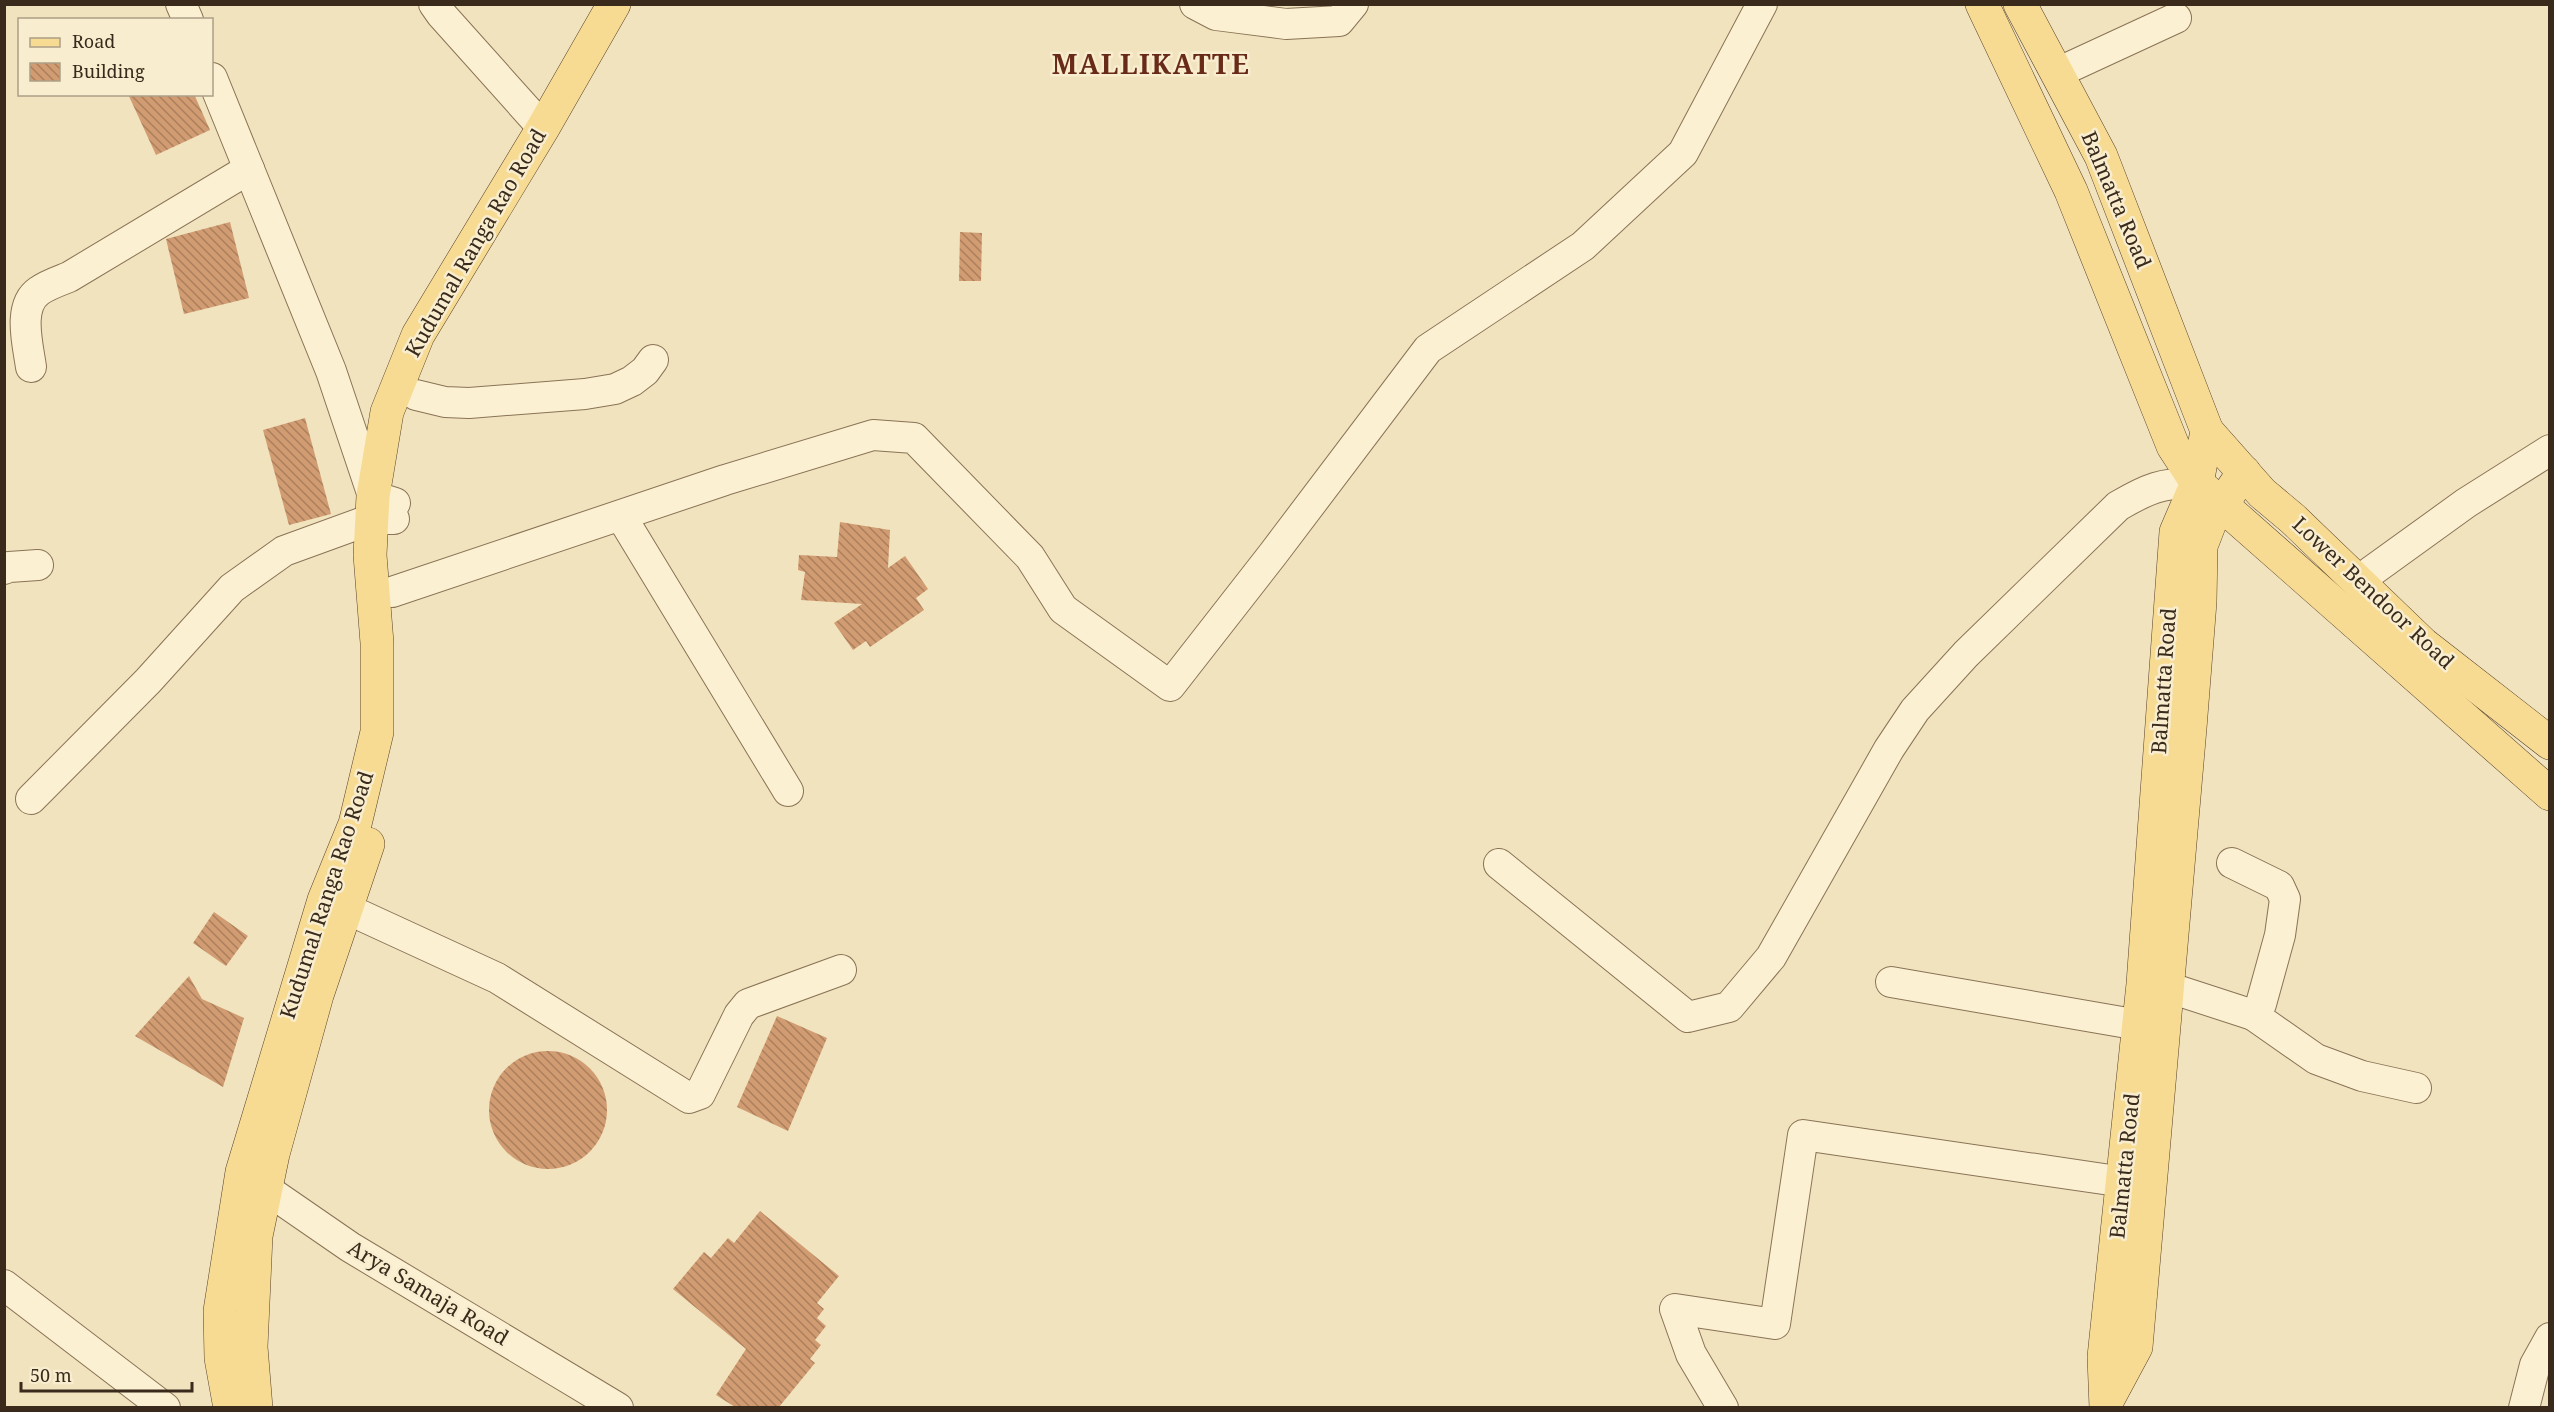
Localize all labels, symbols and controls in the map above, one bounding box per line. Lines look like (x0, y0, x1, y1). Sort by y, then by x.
legend (18, 18, 213, 96)
text: Road (72, 29, 115, 53)
district label: MALLIKATTE (1052, 45, 1250, 82)
text: Building (72, 59, 145, 83)
street label: Kudumal Ranga Rao Road (398, 123, 552, 362)
street label: Balmatta Road (2075, 127, 2158, 273)
street label: Lower Bendoor Road (2287, 510, 2461, 675)
street label: Balmatta Road (2144, 607, 2182, 755)
street label: Kudumal Ranga Rao Road (273, 767, 379, 1022)
street label: Balmatta Road (2102, 1092, 2146, 1240)
street label: Arya Samaja Road (343, 1233, 514, 1351)
scale bar (21, 1355, 192, 1393)
text: 50 m (30, 1363, 72, 1387)

